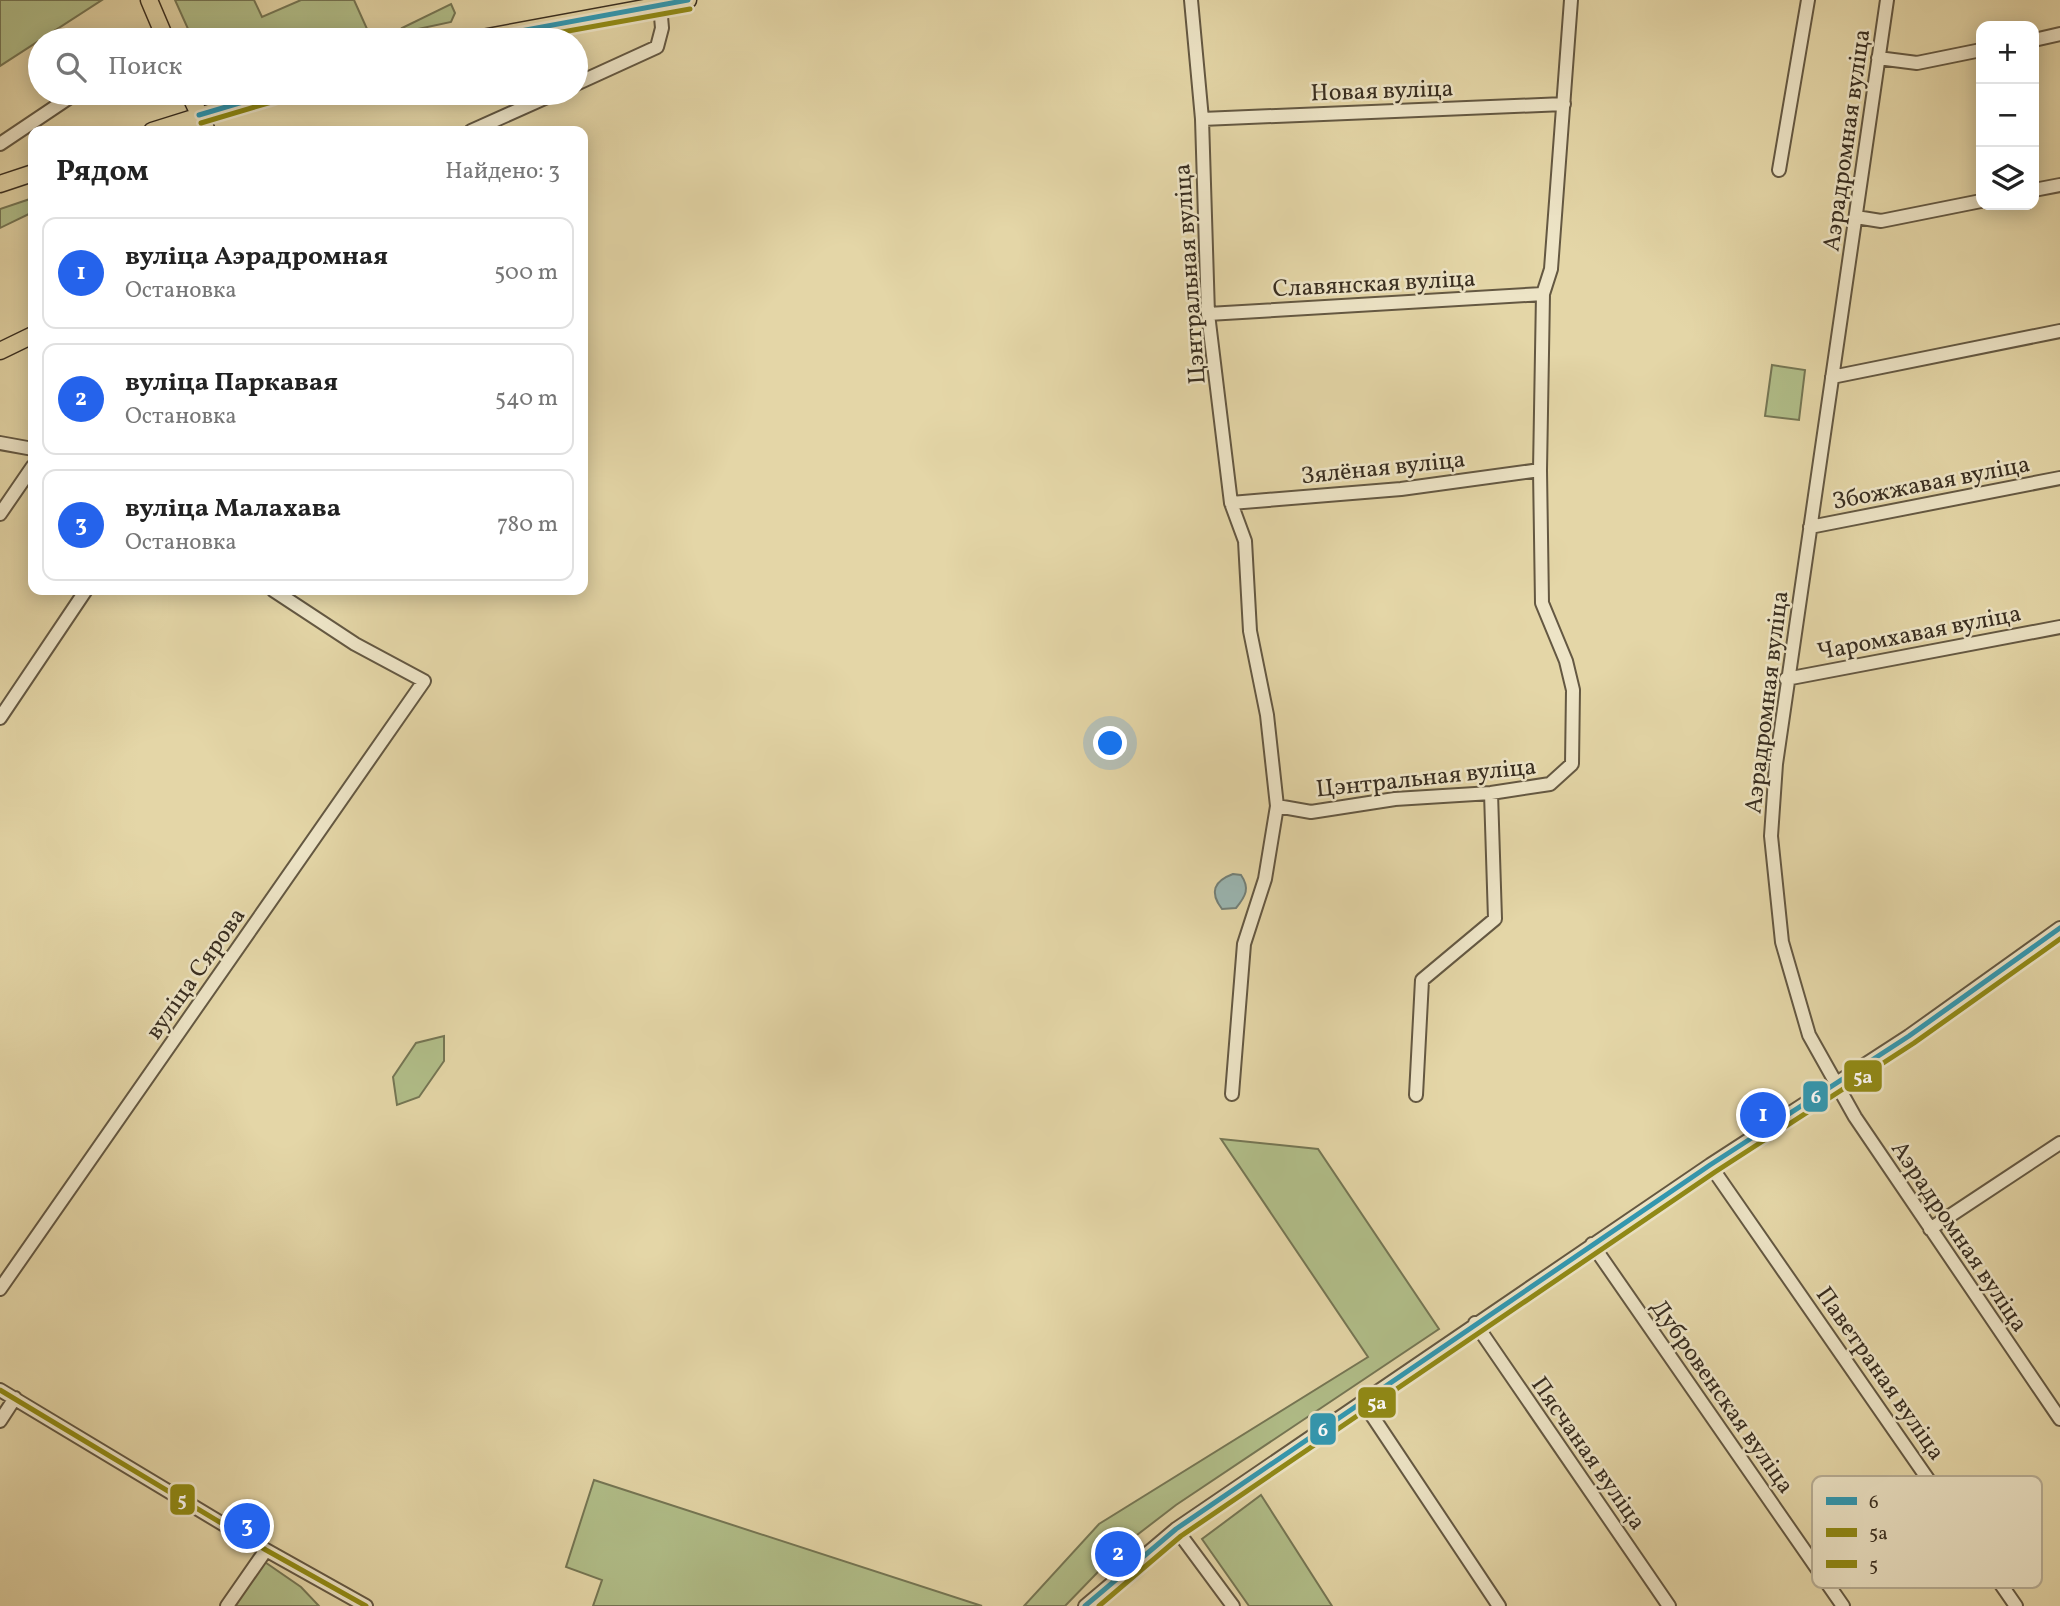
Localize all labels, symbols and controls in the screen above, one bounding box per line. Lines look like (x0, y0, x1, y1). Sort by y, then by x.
map controls (1976, 21, 2039, 210)
button: + (1976, 21, 2039, 84)
street label: Аэрадромная вуліца (1816, 27, 1880, 254)
search box (28, 28, 588, 105)
icon: search (52, 48, 90, 86)
text: Поиск (108, 49, 182, 85)
street label: Новая вуліца (1310, 73, 1454, 111)
button: − (1976, 84, 2039, 147)
button: layers (1976, 147, 2039, 210)
text: Рядом (56, 151, 149, 193)
text: Найдено: 3 (445, 156, 560, 188)
street label: Цэнтральная вуліца (1166, 162, 1216, 385)
text: вуліца Аэрадромная (125, 239, 388, 275)
text: 1 (76, 257, 86, 289)
text: 500 m (494, 257, 558, 289)
street label: Славянская вуліца (1272, 263, 1476, 307)
text: Остановка (125, 275, 237, 307)
text: вуліца Паркавая (125, 365, 338, 401)
text: 2 (75, 383, 87, 415)
text: 540 m (495, 383, 558, 415)
text: Остановка (125, 401, 237, 433)
street label: Зялёная вуліца (1299, 443, 1467, 495)
street label: Збожжавая вуліца (1830, 448, 2033, 520)
text: вуліца Малахава (125, 491, 341, 527)
text: 3 (75, 509, 87, 541)
text: 780 m (497, 509, 558, 541)
text: Остановка (125, 527, 237, 559)
street label: Аэрадромная вуліца (1737, 589, 1799, 816)
street label: Чаромхавая вуліца (1814, 598, 2024, 670)
your location (1093, 726, 1127, 760)
street label: Цэнтральная вуліца (1314, 751, 1538, 807)
street label: вуліца Сярова (138, 901, 255, 1047)
line badge: 5а (1843, 1059, 1883, 1093)
text: 5а (1853, 1065, 1873, 1091)
line badge: 6 (1802, 1080, 1829, 1113)
text: 6 (1811, 1085, 1821, 1111)
pin: 1 (1740, 1089, 1786, 1141)
street label: Аэрадромная вуліца (1882, 1135, 2035, 1340)
street label: Паветраная вуліца (1807, 1280, 1952, 1468)
street label: Дубровенская вуліца (1641, 1293, 1801, 1501)
street label: Пясчаная вуліца (1522, 1370, 1653, 1538)
line badge: 5а (1357, 1386, 1397, 1419)
text: 5а (1367, 1391, 1387, 1417)
line badge: 6 (1309, 1412, 1337, 1446)
text: 6 (1318, 1418, 1328, 1444)
legend (1812, 1476, 2042, 1588)
line badge: 5 (169, 1483, 196, 1516)
text: 5 (177, 1488, 187, 1514)
text: 6 (1869, 1490, 1879, 1516)
pin: 3 (224, 1500, 270, 1552)
text: 5а (1869, 1521, 1888, 1547)
pin: 2 (1095, 1528, 1141, 1580)
text: 5 (1869, 1553, 1878, 1579)

